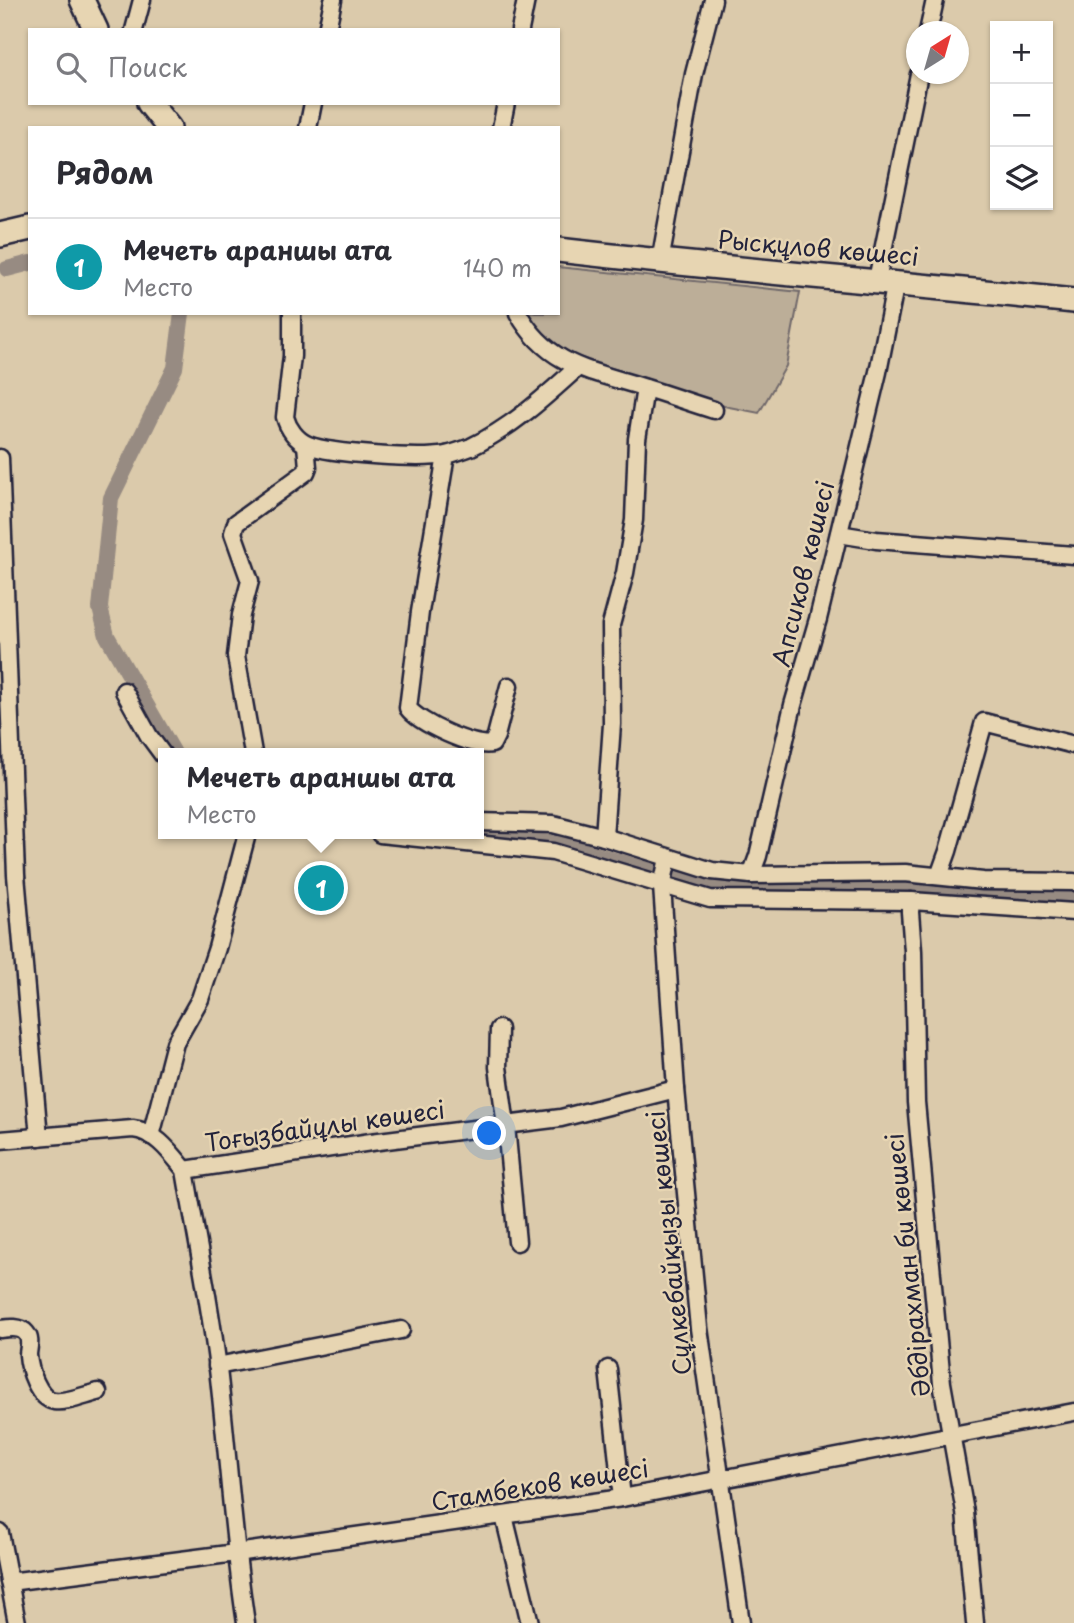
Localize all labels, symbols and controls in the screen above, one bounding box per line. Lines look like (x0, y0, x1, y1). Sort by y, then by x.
north arrow (906, 21, 969, 84)
map controls (990, 21, 1053, 210)
button: + (990, 21, 1053, 84)
search box (28, 28, 560, 105)
text: Поиск (108, 47, 187, 86)
icon: search (52, 48, 90, 86)
button: − (990, 84, 1053, 147)
button: layers (990, 147, 1053, 210)
text: Рядом (56, 149, 154, 194)
street label: Рысқұлов көшесі (716, 220, 920, 274)
text: Мечеть араншы ата (123, 230, 392, 269)
text: 1 (74, 250, 85, 285)
text: 140 m (463, 250, 532, 285)
text: Место (123, 269, 193, 304)
street label: Апсиков көшесі (762, 477, 843, 670)
popup (158, 748, 484, 839)
text: Мечеть араншы ата (186, 757, 456, 796)
text: Место (186, 796, 256, 831)
pin: 1 (298, 862, 344, 914)
street label: Тоғызбайұлы көшесі (202, 1090, 447, 1160)
street label: Сұлкебайқызы көшесі (636, 1109, 700, 1377)
your location (472, 1116, 506, 1150)
street label: Әбдірахман би көшесі (875, 1131, 939, 1399)
street label: Стамбеков көшесі (428, 1449, 651, 1519)

